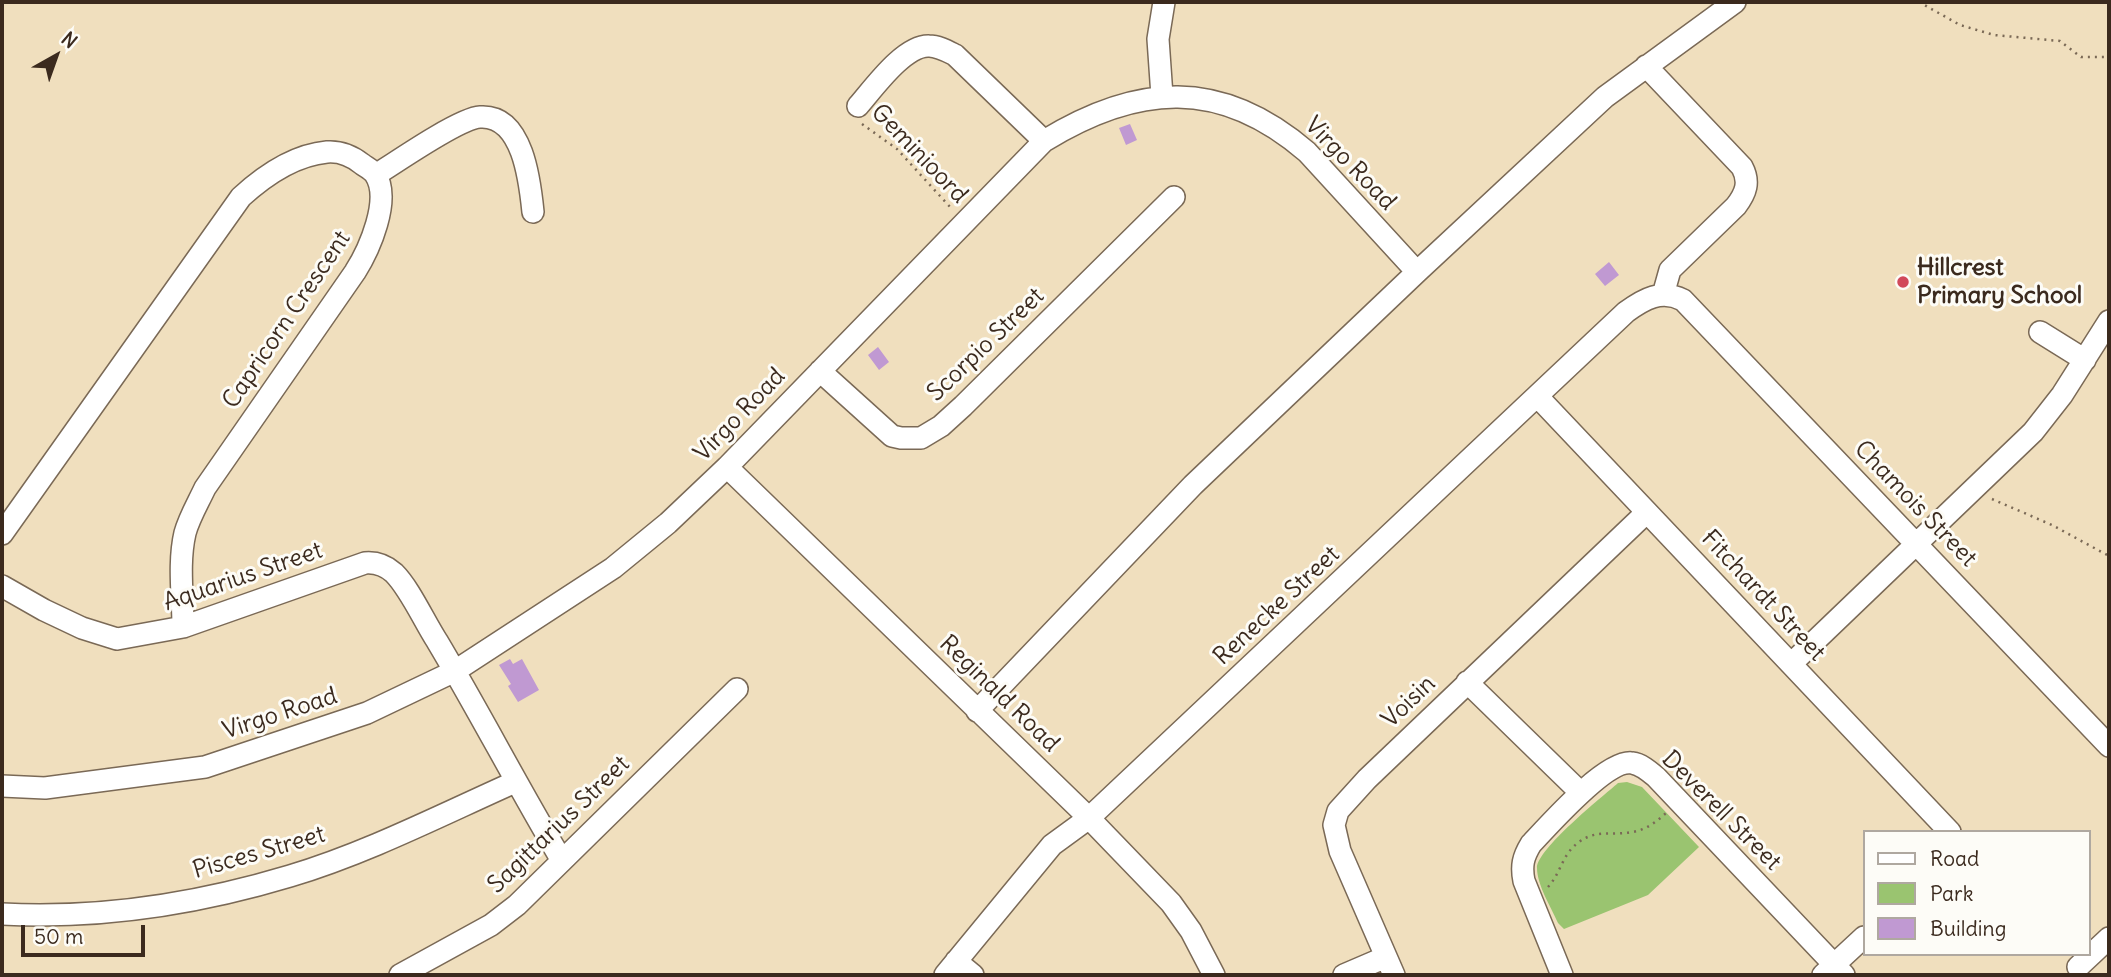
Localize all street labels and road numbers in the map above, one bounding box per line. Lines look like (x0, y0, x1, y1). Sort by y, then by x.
street label: Geminioord (865, 98, 973, 210)
street label: Virgo Road (1298, 111, 1402, 217)
street label: Capricorn Crescent (217, 226, 357, 414)
street label: Scorpio Street (922, 282, 1050, 408)
street label: Virgo Road (688, 362, 792, 468)
street label: Chamois Street (1848, 435, 1982, 573)
street label: Fitchardt Street (1695, 525, 1831, 667)
street label: Aquarius Street (160, 536, 326, 618)
street label: Renecke Street (1208, 540, 1346, 672)
street label: Reginald Road (933, 630, 1065, 758)
street label: Voisin (1376, 670, 1442, 734)
street label: Virgo Road (219, 682, 341, 746)
street label: Deverell Street (1655, 745, 1787, 877)
street label: Sagittarius Street (482, 750, 636, 900)
street label: Pisces Street (190, 820, 328, 886)

